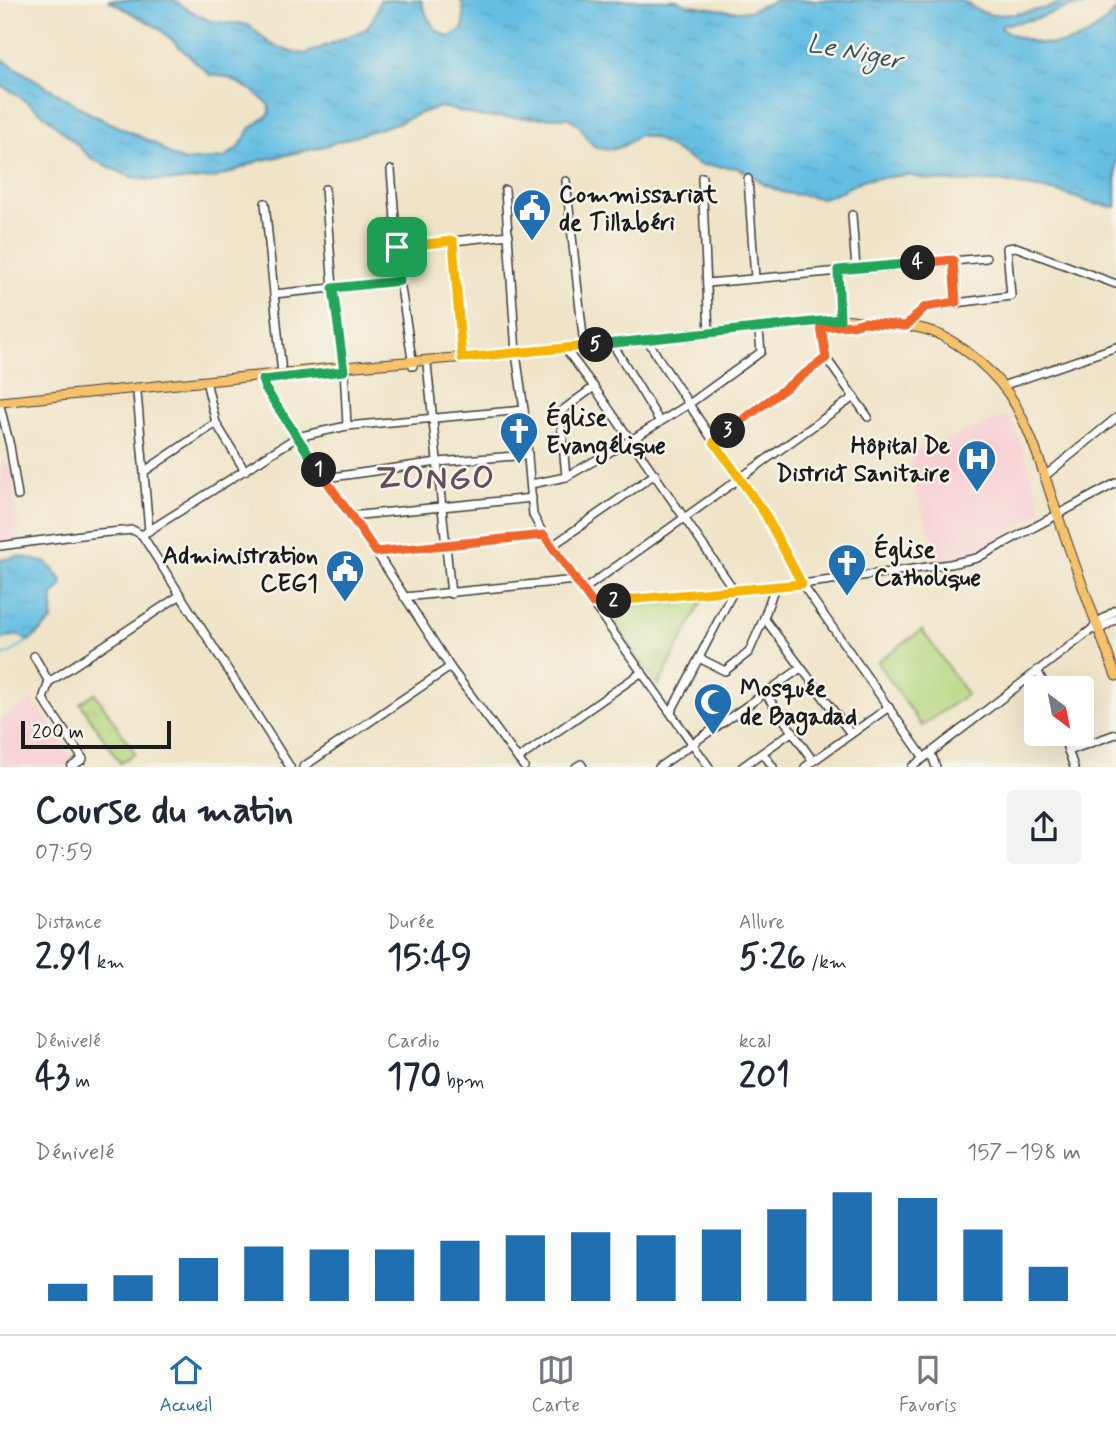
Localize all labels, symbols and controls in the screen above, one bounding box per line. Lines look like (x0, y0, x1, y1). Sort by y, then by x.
water label: Le Niger (804, 27, 908, 81)
place label: Commissariat de Tillabéri (559, 180, 718, 239)
public building icon: Commissariat de Tillabéri (511, 187, 553, 242)
pin (367, 217, 427, 277)
icon: arrive (378, 228, 416, 266)
pin: 4 (900, 246, 936, 280)
text: 4 (912, 250, 923, 275)
pin: 5 (578, 328, 614, 362)
text: 5 (590, 332, 601, 357)
place label: Église Evangélique (546, 401, 666, 465)
church icon: Église Evangélique (498, 410, 540, 465)
pin: 3 (710, 414, 746, 448)
text: 3 (723, 418, 732, 443)
place label: Hôpital De District Sanitaire (776, 431, 951, 490)
hospital icon: Hôpital De District Sanitaire (956, 438, 998, 493)
pin: 1 (302, 452, 336, 488)
text: 1 (314, 457, 323, 482)
district label: ZONGO (376, 458, 496, 500)
place label: Église Catholique (874, 533, 981, 594)
place label: Administration CEG1 (163, 541, 318, 600)
church icon: Église Catholique (826, 542, 868, 597)
public building icon: Administration CEG1 (324, 548, 366, 603)
pin: 2 (596, 584, 632, 618)
text: 2 (609, 588, 618, 613)
place label: Mosquée de Bagadad (740, 674, 857, 736)
north arrow (1024, 676, 1094, 746)
map controls (1024, 676, 1094, 746)
mosque icon: Mosquée de Bagadad (692, 681, 734, 736)
scale bar (21, 718, 172, 750)
text: 200 m (32, 720, 84, 745)
text: Course du matin (35, 787, 293, 836)
button: share (1007, 790, 1081, 864)
text: 07:59 (35, 838, 93, 868)
text: Distance (35, 910, 102, 935)
text: Durée (387, 910, 435, 935)
text: Allure (739, 910, 785, 935)
text: 2.91 (35, 935, 92, 981)
text: 15:49 (387, 935, 472, 981)
text: 5:26 (739, 935, 806, 981)
text: km (92, 950, 125, 975)
text: /km (806, 950, 847, 975)
text: Dénivelé (35, 1029, 101, 1054)
text: Cardio (387, 1029, 439, 1054)
text: kcal (739, 1029, 771, 1054)
text: 43 (35, 1054, 70, 1100)
text: 170 (387, 1054, 441, 1100)
text: 201 (739, 1054, 790, 1100)
text: m (70, 1069, 90, 1094)
text: bpm (441, 1069, 485, 1094)
text: Dénivelé (35, 1138, 114, 1168)
text: 157–198 m (967, 1138, 1081, 1168)
tab: Accueil (159, 1351, 213, 1418)
tab: Carte (532, 1351, 580, 1418)
tab: Favoris (899, 1351, 957, 1418)

